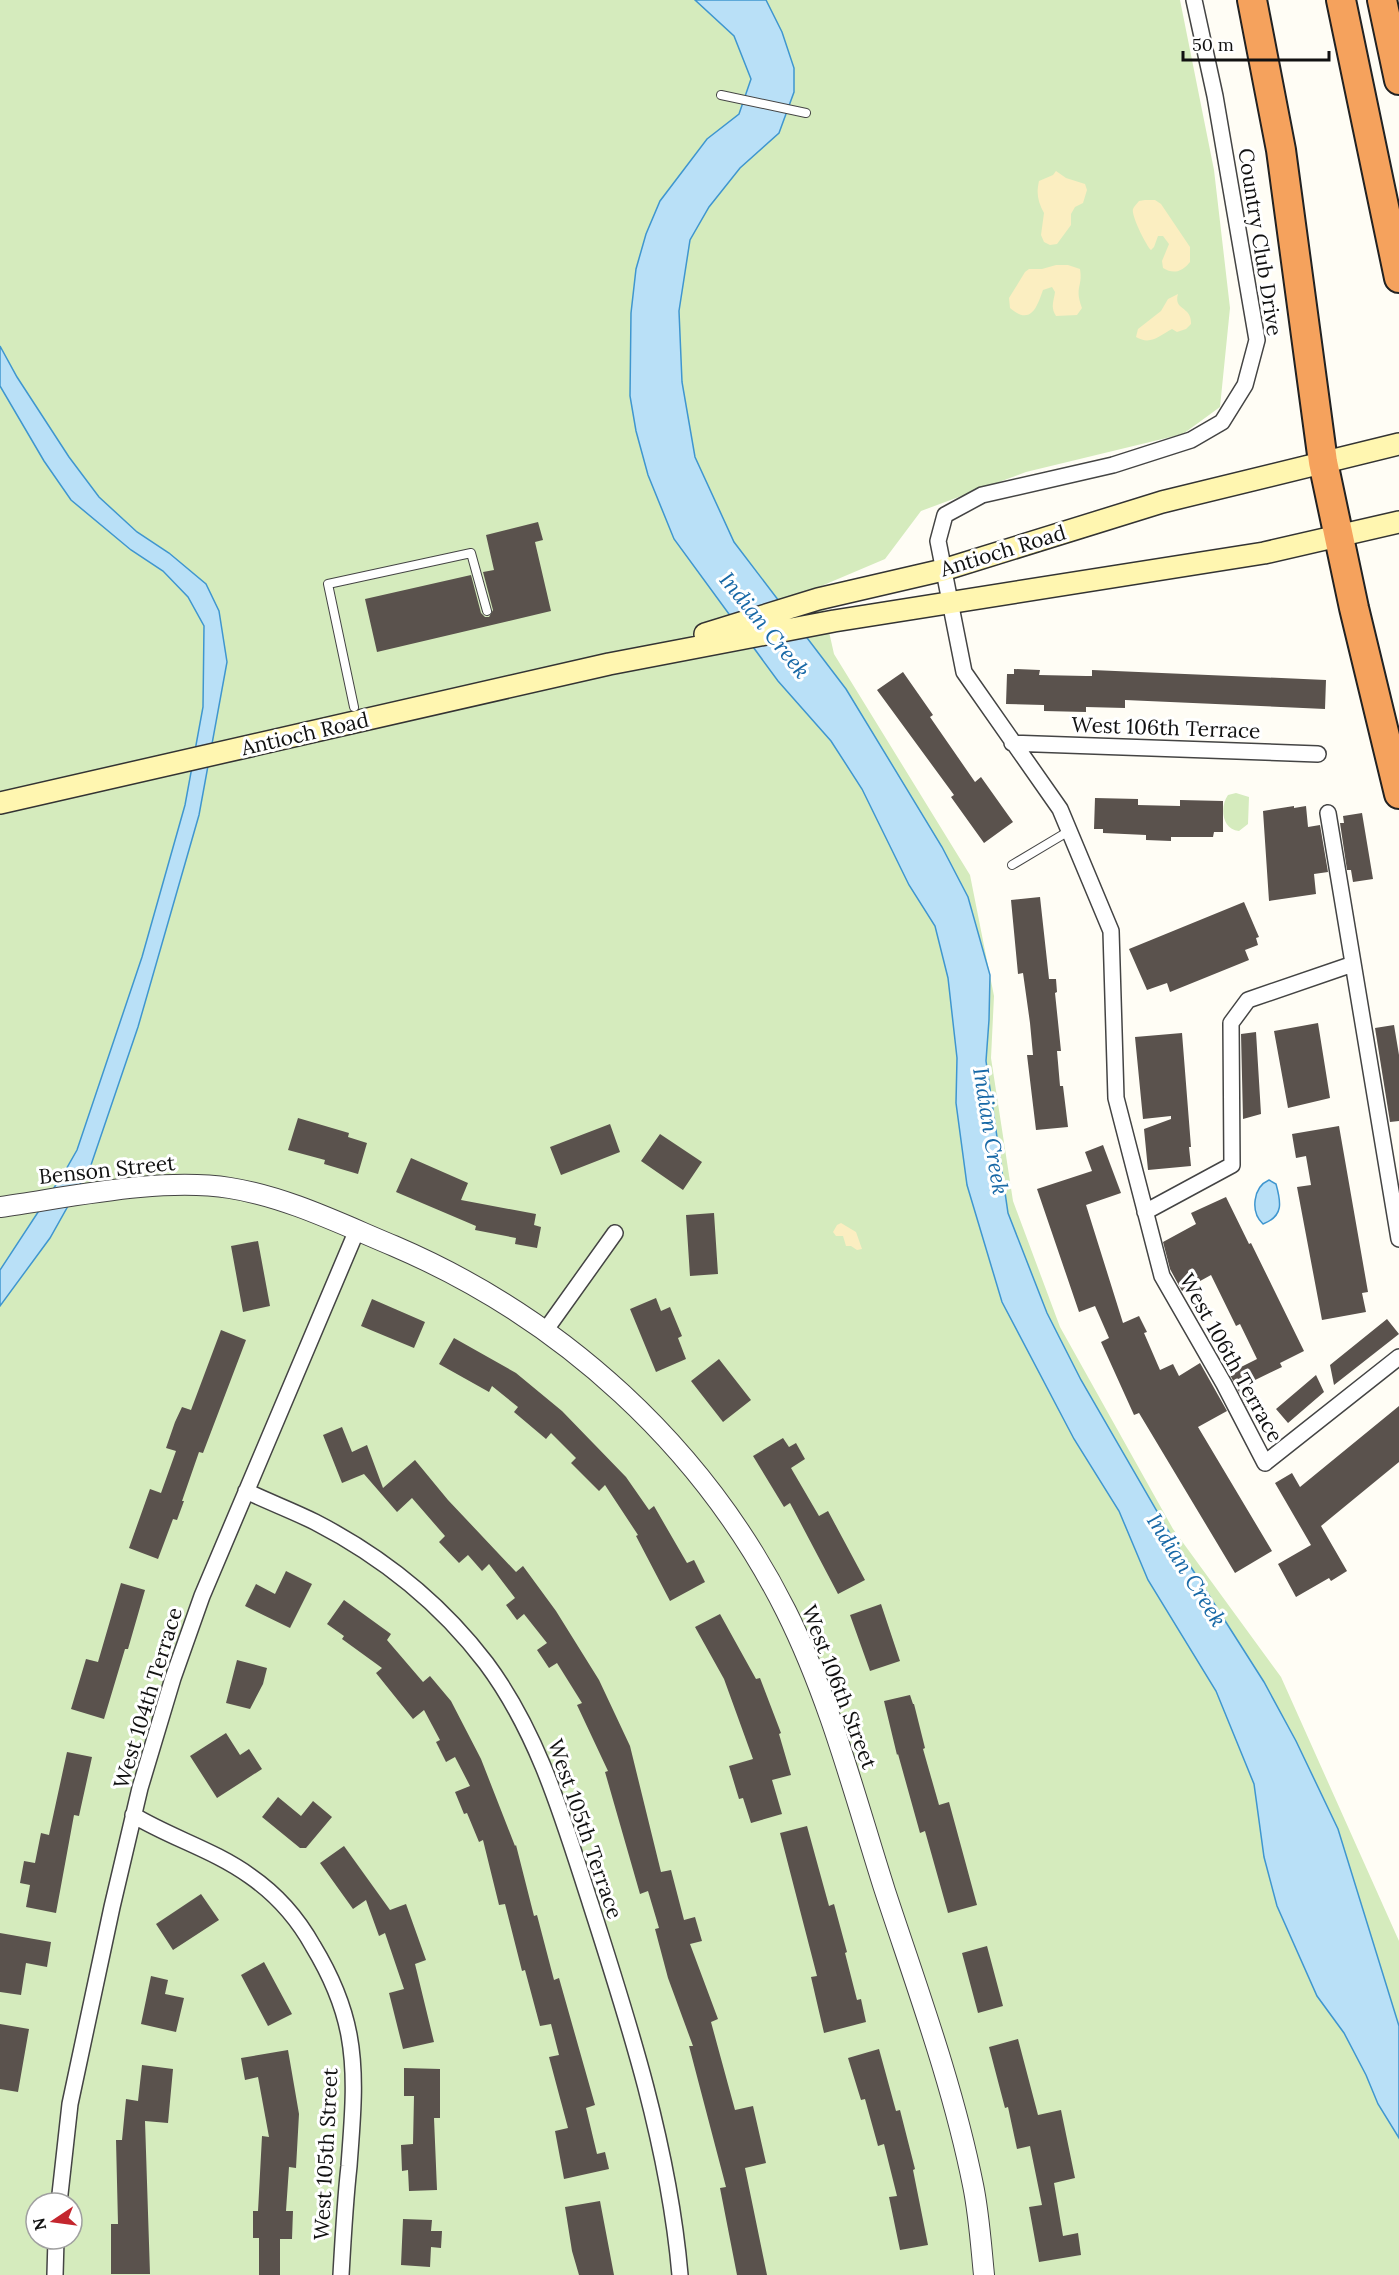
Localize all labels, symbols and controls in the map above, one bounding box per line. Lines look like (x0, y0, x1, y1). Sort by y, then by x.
scale bar (1183, 24, 1328, 62)
text: 50 m (1192, 33, 1234, 56)
street label: Country Club Drive (1232, 146, 1289, 338)
street label: Antioch Road (936, 519, 1069, 583)
water label: Indian Creek (714, 566, 816, 684)
street label: Antioch Road (238, 706, 371, 762)
street label: West 106th Terrace (1071, 711, 1261, 744)
water label: Indian Creek (967, 1065, 1015, 1197)
street label: Benson Street (37, 1149, 177, 1190)
street label: West 106th Terrace (1174, 1269, 1289, 1447)
water label: Indian Creek (1141, 1508, 1233, 1632)
street label: West 106th Street (796, 1601, 883, 1773)
street label: West 104th Terrace (107, 1604, 188, 1792)
street label: West 105th Terrace (542, 1735, 629, 1922)
street label: West 105th Street (307, 2066, 344, 2241)
north arrow (24, 2191, 84, 2251)
text: N (28, 2216, 51, 2233)

